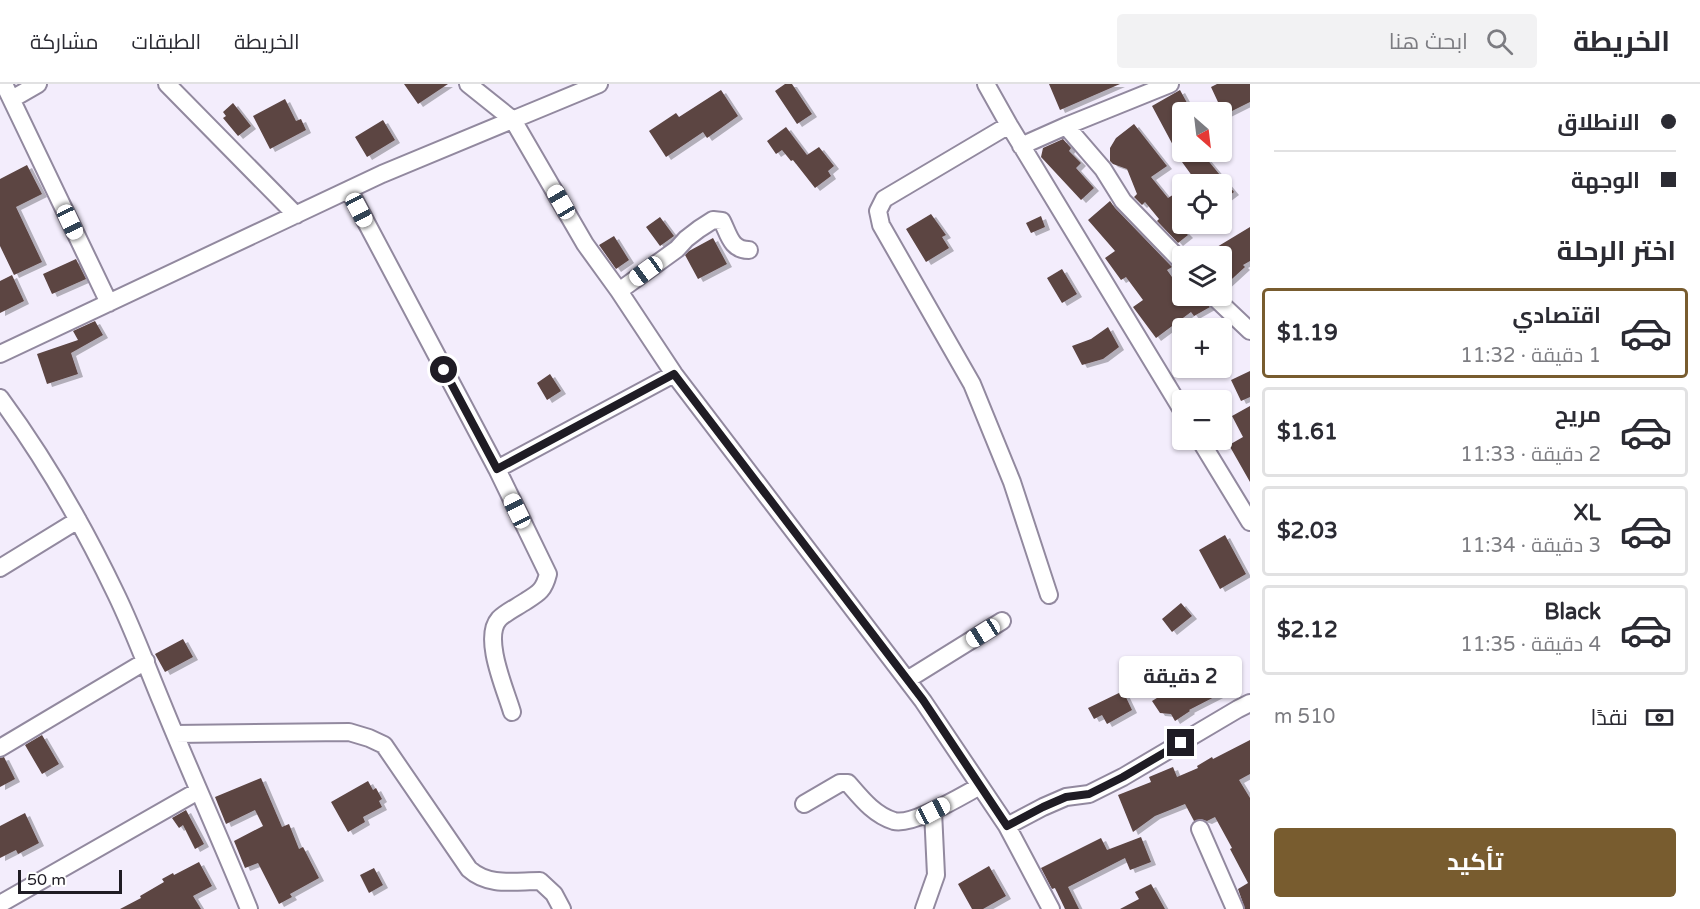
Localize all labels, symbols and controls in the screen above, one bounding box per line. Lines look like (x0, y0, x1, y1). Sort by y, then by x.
search box (1117, 14, 1537, 68)
icon: search (1483, 25, 1516, 58)
text: الخريطة (1573, 25, 1670, 59)
text: ابحث هنا (1389, 29, 1468, 55)
text: مشاركة (30, 30, 99, 55)
text: الطبقات (132, 30, 201, 55)
text: الخريطة (234, 30, 300, 55)
north arrow (1172, 102, 1232, 162)
map controls (1172, 102, 1232, 450)
text: الانطلاق (1557, 110, 1640, 136)
text: الوجهة (1571, 168, 1640, 194)
button: locate (1172, 174, 1232, 234)
car (544, 182, 578, 222)
car (343, 190, 375, 230)
car (54, 202, 86, 242)
text: اختر الرحلة (1557, 235, 1676, 268)
button: layers (1172, 246, 1232, 306)
car (626, 253, 666, 289)
text: اقتصادي (1512, 303, 1601, 329)
icon: car (1619, 306, 1673, 360)
button: + (1172, 318, 1232, 378)
text: $1.19 (1277, 320, 1338, 346)
text: 1 دقيقة · 11:32 (1460, 344, 1601, 368)
route start (430, 356, 457, 383)
button: − (1172, 390, 1232, 450)
text: مريح (1555, 402, 1601, 428)
icon: car (1619, 405, 1673, 459)
text: $1.61 (1277, 419, 1338, 445)
text: 2 دقيقة · 11:33 (1460, 443, 1601, 467)
car (501, 491, 533, 531)
text: XL (1574, 500, 1601, 526)
icon: car (1619, 504, 1673, 558)
text: $2.03 (1277, 518, 1338, 544)
text: 3 دقيقة · 11:34 (1460, 534, 1601, 558)
text: Black (1544, 599, 1601, 625)
icon: car (1619, 603, 1673, 657)
car (963, 616, 1003, 650)
text: $2.12 (1277, 617, 1338, 643)
text: 4 دقيقة · 11:35 (1460, 633, 1601, 657)
callout: 2 دقيقة (1120, 656, 1242, 698)
text: 2 دقيقة (1143, 665, 1218, 689)
icon: cash (1643, 701, 1676, 734)
text: 510 m (1274, 705, 1335, 729)
text: نقدًا (1590, 705, 1628, 731)
route end (1167, 729, 1194, 756)
car (913, 795, 953, 827)
button: تأكيد (1274, 828, 1676, 897)
scale bar (18, 867, 122, 894)
text: 50 m (27, 870, 66, 890)

